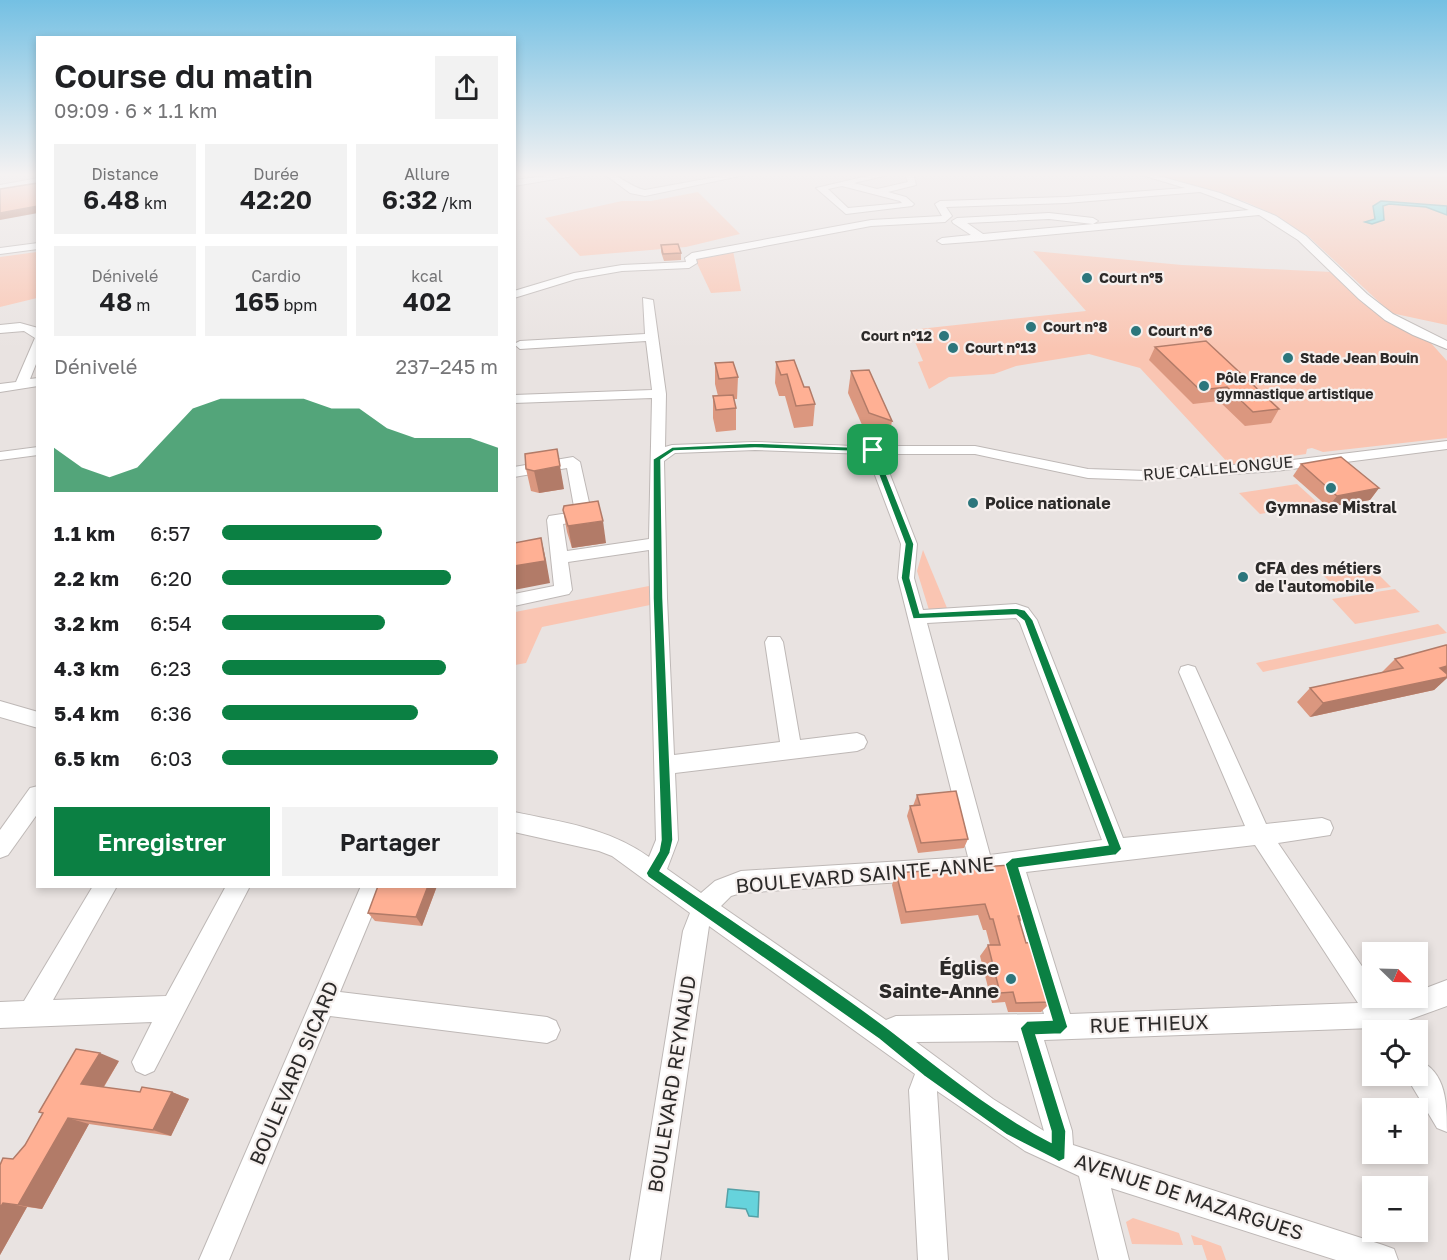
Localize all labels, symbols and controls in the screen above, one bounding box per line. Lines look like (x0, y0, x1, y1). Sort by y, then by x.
text: Course du matin (54, 56, 313, 95)
button: share (435, 56, 498, 119)
text: 09:09 · 6 × 1.1 km (54, 98, 218, 122)
text: Distance (91, 164, 159, 184)
text: Durée (253, 164, 299, 184)
text: Allure (404, 164, 450, 184)
text: 6.48 (83, 184, 140, 215)
text: 42:20 (240, 184, 312, 215)
text: 6:32 (382, 184, 437, 215)
text: km (140, 193, 167, 213)
text: /km (437, 193, 472, 213)
text: Dénivelé (92, 266, 158, 286)
text: Cardio (251, 266, 301, 286)
text: kcal (411, 266, 443, 286)
place label: Court n°5 (1099, 269, 1163, 286)
marker: Court n°5 (1080, 271, 1094, 285)
text: 48 (100, 286, 132, 317)
text: 165 (235, 286, 280, 317)
text: 402 (403, 286, 451, 317)
text: m (132, 295, 150, 315)
text: bpm (280, 295, 317, 315)
place label: Court n°8 (1043, 318, 1107, 335)
marker: Court n°8 (1024, 320, 1038, 334)
place label: Court n°6 (1148, 322, 1212, 339)
marker: Court n°6 (1129, 324, 1143, 338)
place label: Court n°12 (861, 327, 932, 344)
marker: Court n°12 (937, 329, 951, 343)
place label: Court n°13 (965, 339, 1036, 356)
marker: Court n°13 (946, 341, 960, 355)
place label: Stade Jean Bouin (1300, 349, 1419, 366)
marker: Stade Jean Bouin (1281, 351, 1295, 365)
text: Dénivelé (54, 354, 137, 378)
text: 237–245 m (395, 354, 498, 378)
place label: Pôle France de gymnastique artistique (1216, 369, 1373, 402)
marker: Pôle France de gymnastique artistique (1197, 379, 1211, 393)
pin (847, 424, 898, 475)
icon: arrive (856, 433, 889, 466)
street label: RUE CALLELONGUE (1142, 451, 1294, 485)
marker: Gymnase Mistral (1324, 481, 1338, 495)
place label: Police nationale (985, 493, 1111, 513)
marker: Police nationale (966, 496, 980, 510)
place label: Gymnase Mistral (1265, 497, 1397, 517)
text: 1.1 km (54, 521, 115, 545)
text: 6:57 (150, 521, 190, 545)
place label: CFA des métiers de l'automobile (1255, 558, 1382, 596)
text: 2.2 km (54, 566, 119, 590)
text: 6:20 (150, 566, 192, 590)
marker: CFA des métiers de l'automobile (1236, 570, 1250, 584)
text: 3.2 km (54, 611, 119, 635)
text: 6:54 (150, 611, 192, 635)
text: 4.3 km (54, 656, 119, 680)
text: 6:23 (150, 656, 191, 680)
text: 5.4 km (54, 701, 119, 725)
text: 6:36 (150, 701, 192, 725)
text: 6.5 km (54, 746, 119, 770)
text: 6:03 (150, 746, 192, 770)
button: Enregistrer (54, 807, 270, 876)
button: Partager (282, 807, 498, 876)
street label: BOULEVARD SAINTE-ANNE (734, 851, 995, 897)
north arrow (1362, 942, 1428, 1008)
map controls (1362, 942, 1428, 1242)
place label: Église Sainte-Anne (879, 955, 999, 1002)
marker: Église Sainte-Anne (1004, 972, 1018, 986)
street label: BOULEVARD REYNAUD (642, 974, 700, 1194)
street label: BOULEVARD SICARD (243, 977, 343, 1168)
street label: RUE THIEUX (1089, 1009, 1209, 1037)
button: locate (1362, 1020, 1428, 1086)
button: + (1362, 1098, 1428, 1164)
street label: AVENUE DE MAZARGUES (1072, 1148, 1307, 1244)
button: − (1362, 1176, 1428, 1242)

